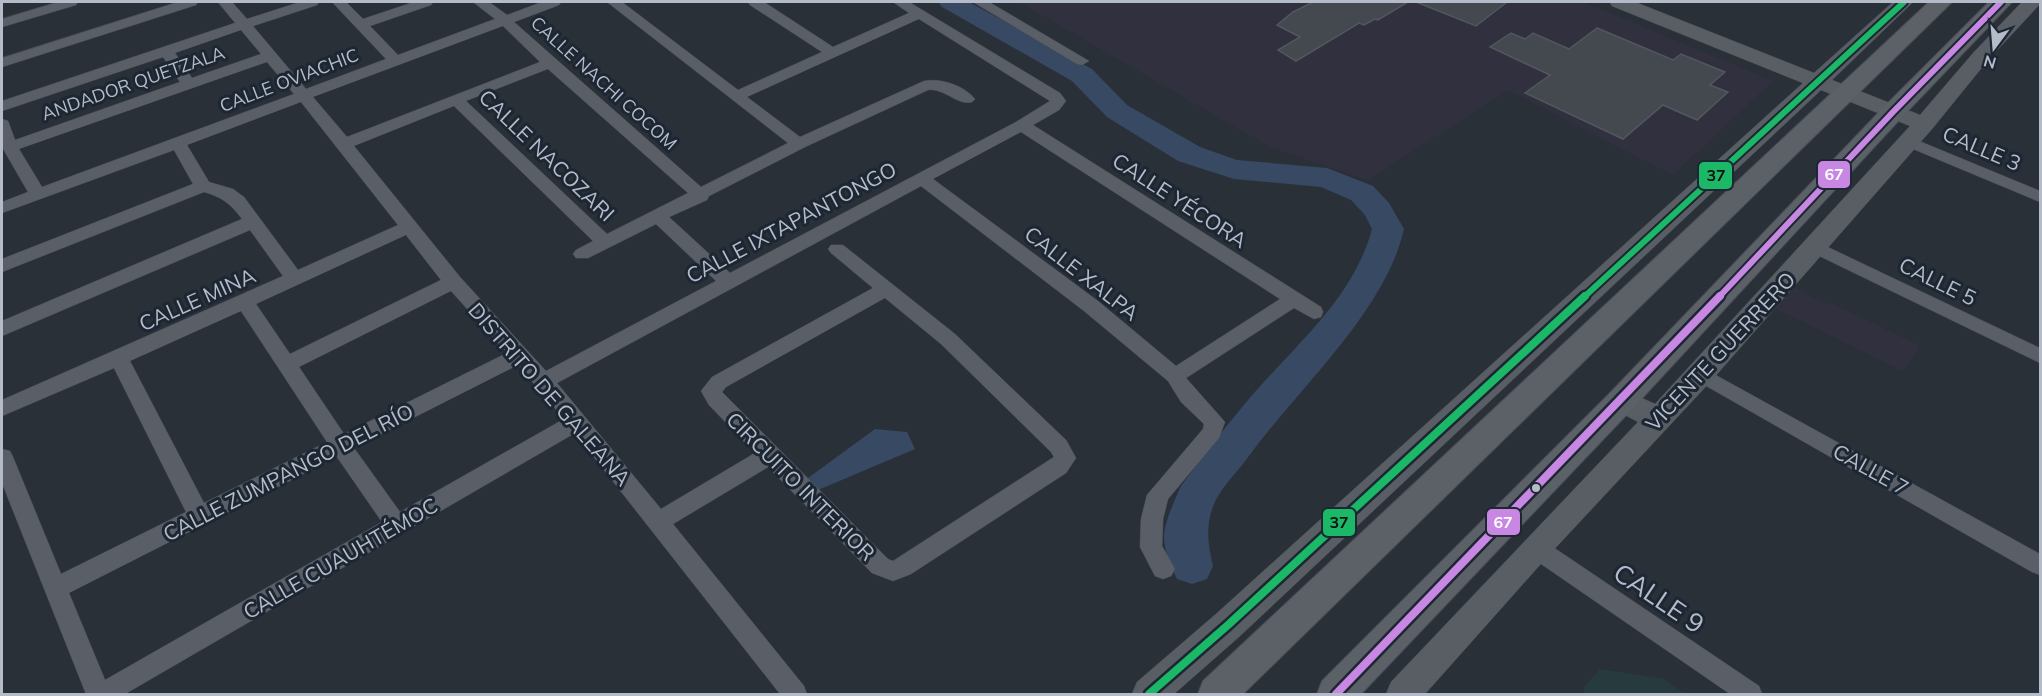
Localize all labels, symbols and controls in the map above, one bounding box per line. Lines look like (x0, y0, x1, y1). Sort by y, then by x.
street label: CALLE NACHI COCOM (526, 11, 682, 155)
north arrow (1964, 18, 2024, 78)
street label: ANDADOR QUETZALA (38, 41, 228, 125)
street label: CALLE OVIACHIC (216, 43, 362, 117)
text: N (1981, 51, 1998, 74)
street label: CALLE NACOZARI (474, 84, 620, 226)
street label: CALLE 3 (1939, 120, 2025, 176)
street label: CALLE YÉCORA (1108, 147, 1253, 254)
street label: CALLE IXTAPANTONGO (681, 156, 901, 288)
line badge: 67 (1817, 160, 1851, 189)
line badge: 37 (1698, 161, 1733, 190)
text: 67 (1824, 164, 1844, 184)
text: 37 (1706, 165, 1726, 185)
street label: CALLE XALPA (1020, 220, 1145, 326)
street label: CALLE 5 (1895, 251, 1981, 311)
street label: CALLE MINA (135, 262, 260, 336)
street label: VICENTE GUERRERO (1640, 266, 1800, 436)
street label: DISTRITO DE GALEANA (463, 297, 637, 491)
street label: CALLE ZUMPANGO DEL RÍO (158, 397, 418, 547)
street label: CIRCUITO INTERIOR (721, 406, 881, 566)
street label: CALLE 7 (1829, 438, 1913, 500)
unlabelled marker (1530, 482, 1542, 494)
street label: CALLE CUAUHTÉMOC (238, 492, 442, 624)
line badge: 37 (1322, 508, 1356, 537)
line badge: 67 (1486, 508, 1521, 536)
text: 37 (1329, 512, 1349, 532)
text: 67 (1493, 512, 1513, 532)
street label: CALLE 9 (1607, 556, 1711, 640)

